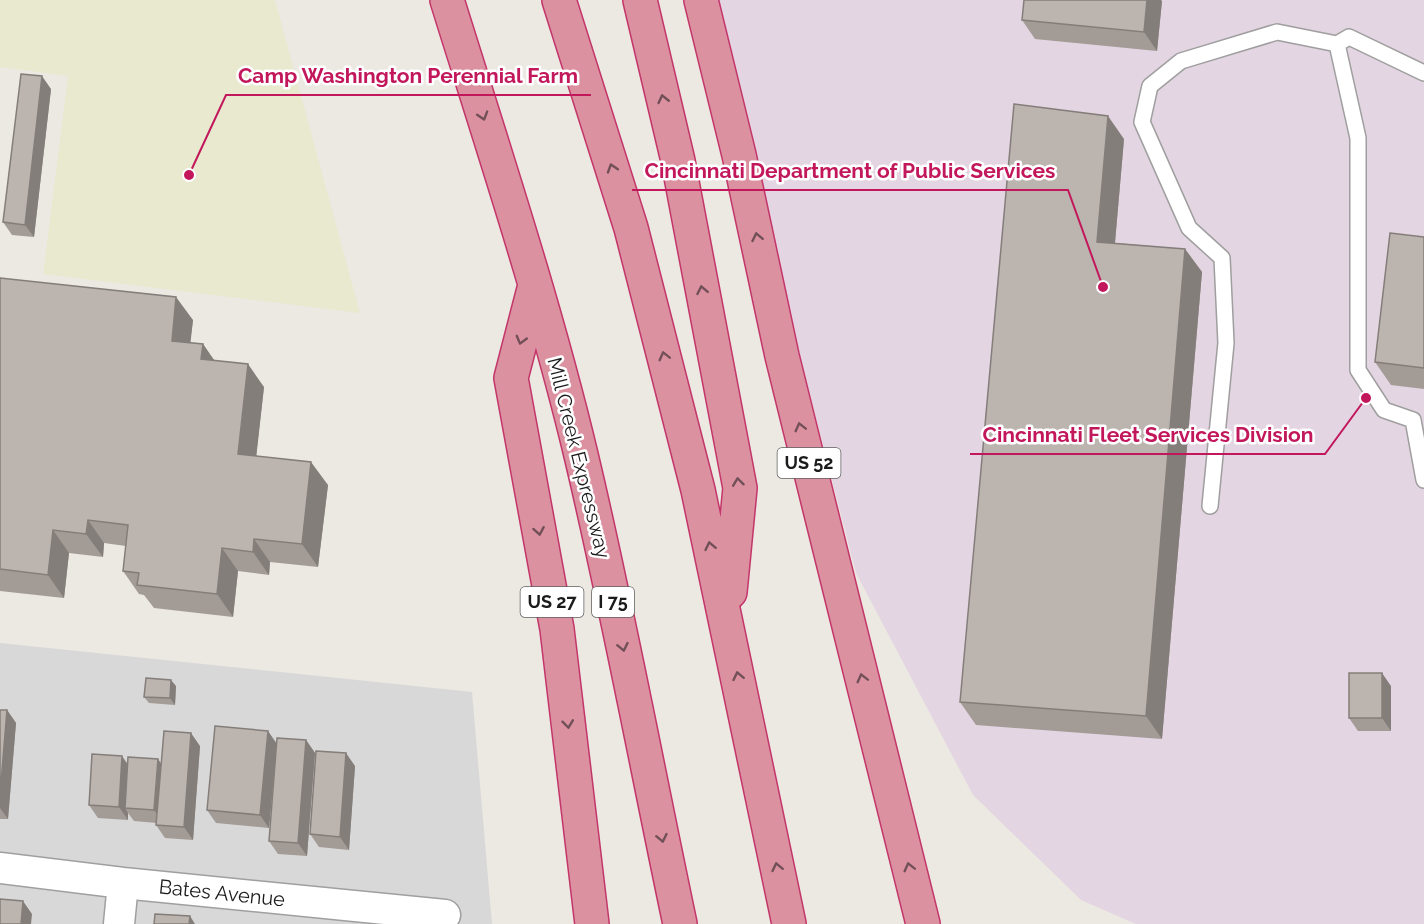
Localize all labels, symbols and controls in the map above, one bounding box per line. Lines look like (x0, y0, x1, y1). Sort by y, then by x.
callout: Camp Washington Perennial Farm (226, 56, 591, 95)
text: Camp Washington Perennial Farm (238, 63, 578, 88)
one-way arrow (658, 94, 671, 104)
one-way arrow (476, 110, 488, 121)
callout: Cincinnati Department of Public Services (632, 151, 1068, 190)
text: Cincinnati Department of Public Services (645, 158, 1055, 183)
one-way arrow (607, 163, 620, 174)
one-way arrow (751, 233, 764, 243)
one-way arrow (696, 285, 709, 295)
one-way arrow (515, 335, 528, 345)
one-way arrow (658, 352, 671, 362)
street label: Mill Creek Expressway (542, 355, 616, 561)
callout: Cincinnati Fleet Services Division (970, 415, 1325, 454)
text: Cincinnati Fleet Services Division (983, 422, 1313, 447)
one-way arrow (795, 423, 808, 433)
road number: US 52 (778, 448, 840, 478)
one-way arrow (732, 477, 745, 486)
one-way arrow (532, 526, 545, 536)
one-way arrow (704, 541, 717, 551)
road number: US 27 (520, 587, 584, 617)
road number: I 75 (592, 587, 634, 617)
one-way arrow (615, 641, 628, 651)
one-way arrow (732, 671, 745, 681)
one-way arrow (856, 673, 869, 683)
one-way arrow (561, 719, 574, 728)
one-way arrow (655, 832, 668, 842)
one-way arrow (771, 862, 784, 872)
one-way arrow (903, 862, 916, 872)
street label: Bates Avenue (158, 874, 287, 912)

